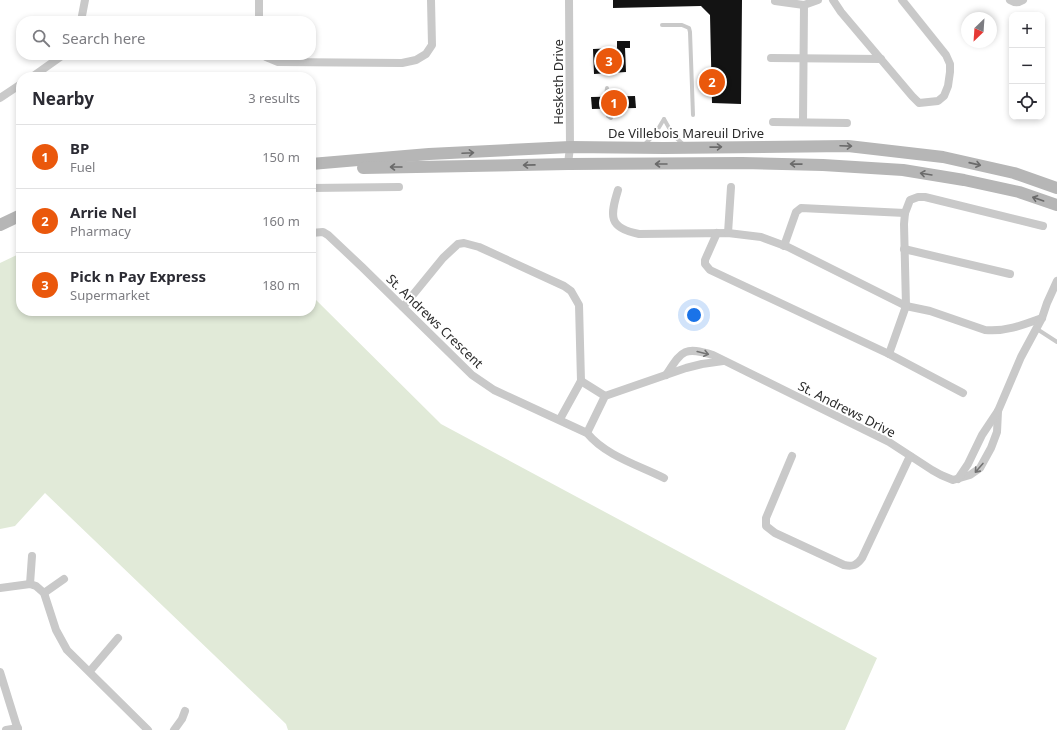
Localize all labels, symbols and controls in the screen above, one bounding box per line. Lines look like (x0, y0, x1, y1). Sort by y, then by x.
north arrow (961, 12, 997, 48)
map controls (1009, 12, 1045, 120)
button: + (1009, 12, 1045, 48)
search box (16, 16, 316, 60)
icon: search (30, 27, 52, 49)
text: Search here (62, 28, 145, 48)
street label: Hesketh Drive (549, 39, 567, 125)
pin: 3 (596, 46, 622, 76)
button: − (1009, 48, 1045, 84)
pin: 2 (699, 67, 725, 97)
button: locate (1009, 84, 1045, 120)
text: Nearby (32, 87, 94, 110)
pin: 1 (601, 88, 627, 118)
text: 3 results (248, 89, 300, 107)
street label: De Villebois Mareuil Drive (608, 124, 764, 142)
text: BP (70, 138, 89, 158)
one-way arrow (839, 142, 852, 150)
one-way arrow (709, 143, 722, 151)
text: 1 (41, 148, 49, 166)
text: 150 m (262, 148, 300, 166)
one-way arrow (461, 149, 474, 156)
text: Fuel (70, 158, 95, 176)
one-way arrow (655, 160, 668, 168)
one-way arrow (523, 161, 536, 169)
one-way arrow (790, 161, 803, 168)
one-way arrow (968, 161, 981, 169)
one-way arrow (390, 164, 403, 171)
one-way arrow (920, 170, 933, 178)
one-way arrow (1032, 194, 1044, 202)
text: Arrie Nel (70, 202, 137, 222)
text: 2 (41, 212, 49, 230)
text: 160 m (262, 212, 300, 230)
text: Pharmacy (70, 222, 131, 240)
text: Pick n Pay Express (70, 266, 206, 286)
street label: St. Andrews Crescent (383, 270, 488, 372)
text: 3 (41, 276, 49, 294)
text: 180 m (262, 276, 300, 294)
text: Supermarket (70, 286, 150, 304)
your location (684, 305, 704, 325)
one-way arrow (697, 349, 710, 357)
street label: St. Andrews Drive (795, 377, 899, 441)
one-way arrow (974, 463, 983, 473)

